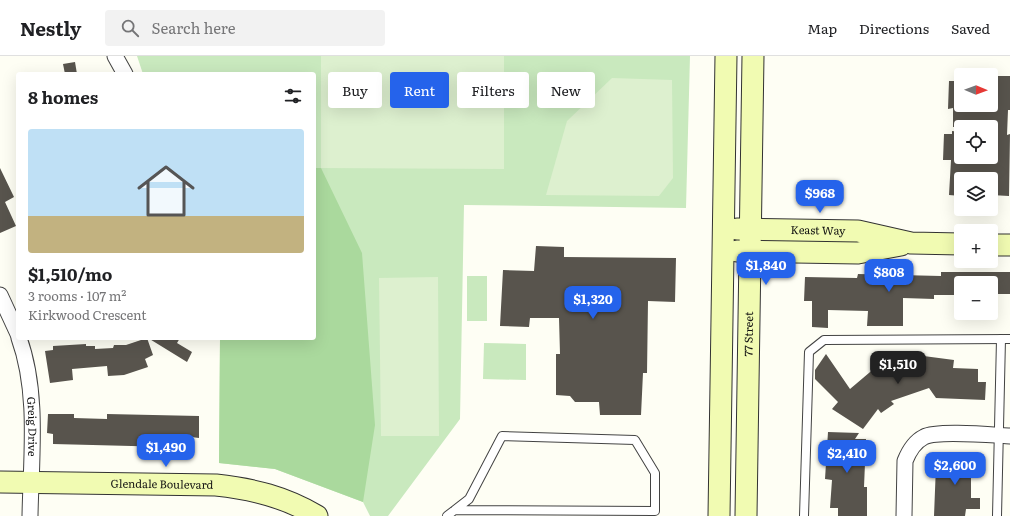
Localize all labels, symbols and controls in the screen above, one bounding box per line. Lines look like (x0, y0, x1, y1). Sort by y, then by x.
search box (105, 10, 385, 46)
text: Nestly (20, 14, 81, 42)
text: Search here (151, 16, 236, 39)
icon: search (119, 17, 141, 39)
text: Map (807, 18, 837, 38)
text: Directions (859, 18, 929, 38)
text: Saved (951, 18, 990, 38)
north arrow (954, 68, 998, 112)
map controls (954, 68, 998, 320)
chip: Buy (328, 72, 382, 108)
chip: Rent (390, 72, 449, 108)
chip: Filters (457, 72, 529, 108)
chip: New (537, 72, 595, 108)
text: 8 homes (28, 84, 98, 109)
icon: filters (282, 85, 304, 107)
button: locate (954, 120, 998, 164)
icon: home (130, 155, 202, 227)
button: layers (954, 172, 998, 216)
pin: $968 (796, 180, 844, 214)
text: $968 (805, 183, 835, 202)
street label: Keast Way (791, 221, 846, 238)
button: + (954, 224, 998, 268)
pin: $1,840 (733, 252, 799, 286)
text: $1,840 (746, 255, 786, 274)
pin: $808 (865, 259, 913, 293)
text: $1,510/mo (28, 261, 112, 286)
text: $808 (873, 262, 905, 281)
button: − (954, 276, 998, 320)
text: 3 rooms · 107 m² (28, 286, 126, 305)
pin: $1,320 (560, 286, 626, 320)
text: $1,320 (573, 289, 613, 308)
text: Kirkwood Crescent (28, 305, 147, 324)
street label: 77 Street (739, 311, 756, 357)
pin: $1,510 (865, 351, 931, 385)
text: $1,510 (879, 354, 917, 373)
street label: Greig Drive (24, 396, 41, 457)
pin: $1,490 (133, 434, 199, 468)
text: $1,490 (146, 437, 186, 456)
pin: $2,410 (814, 440, 880, 474)
text: $2,410 (827, 443, 867, 462)
pin: $2,600 (922, 452, 988, 486)
text: $2,600 (934, 455, 976, 474)
street label: Glendale Boulevard (111, 475, 214, 492)

